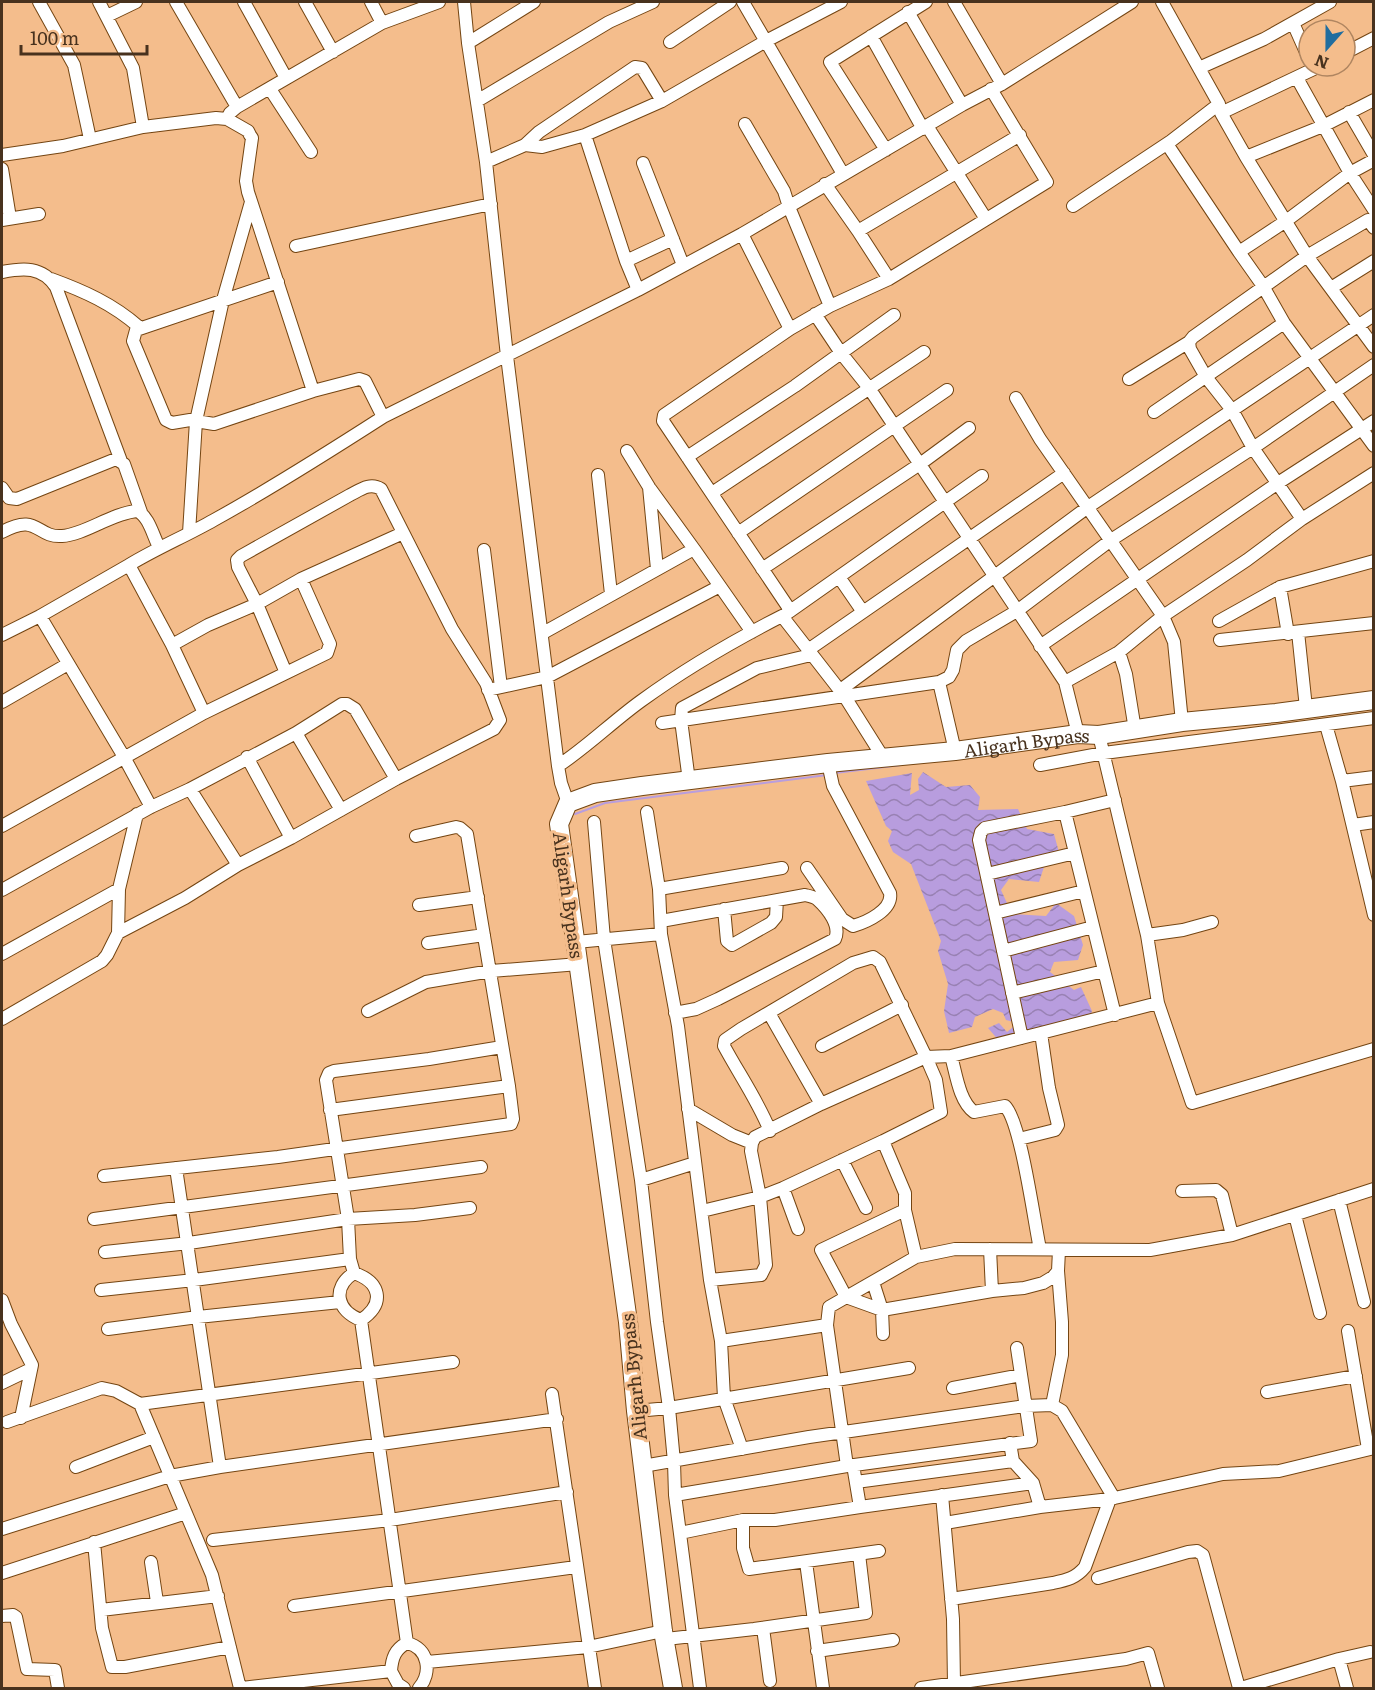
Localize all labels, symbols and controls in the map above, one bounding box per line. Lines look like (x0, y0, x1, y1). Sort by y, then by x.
scale bar (21, 18, 147, 56)
north arrow (1297, 18, 1357, 78)
text: 100 m (30, 24, 79, 51)
text: N (1311, 49, 1332, 77)
street label: Aligarh Bypass (962, 720, 1090, 763)
street label: Aligarh Bypass (547, 830, 591, 960)
street label: Aligarh Bypass (613, 1312, 653, 1442)

